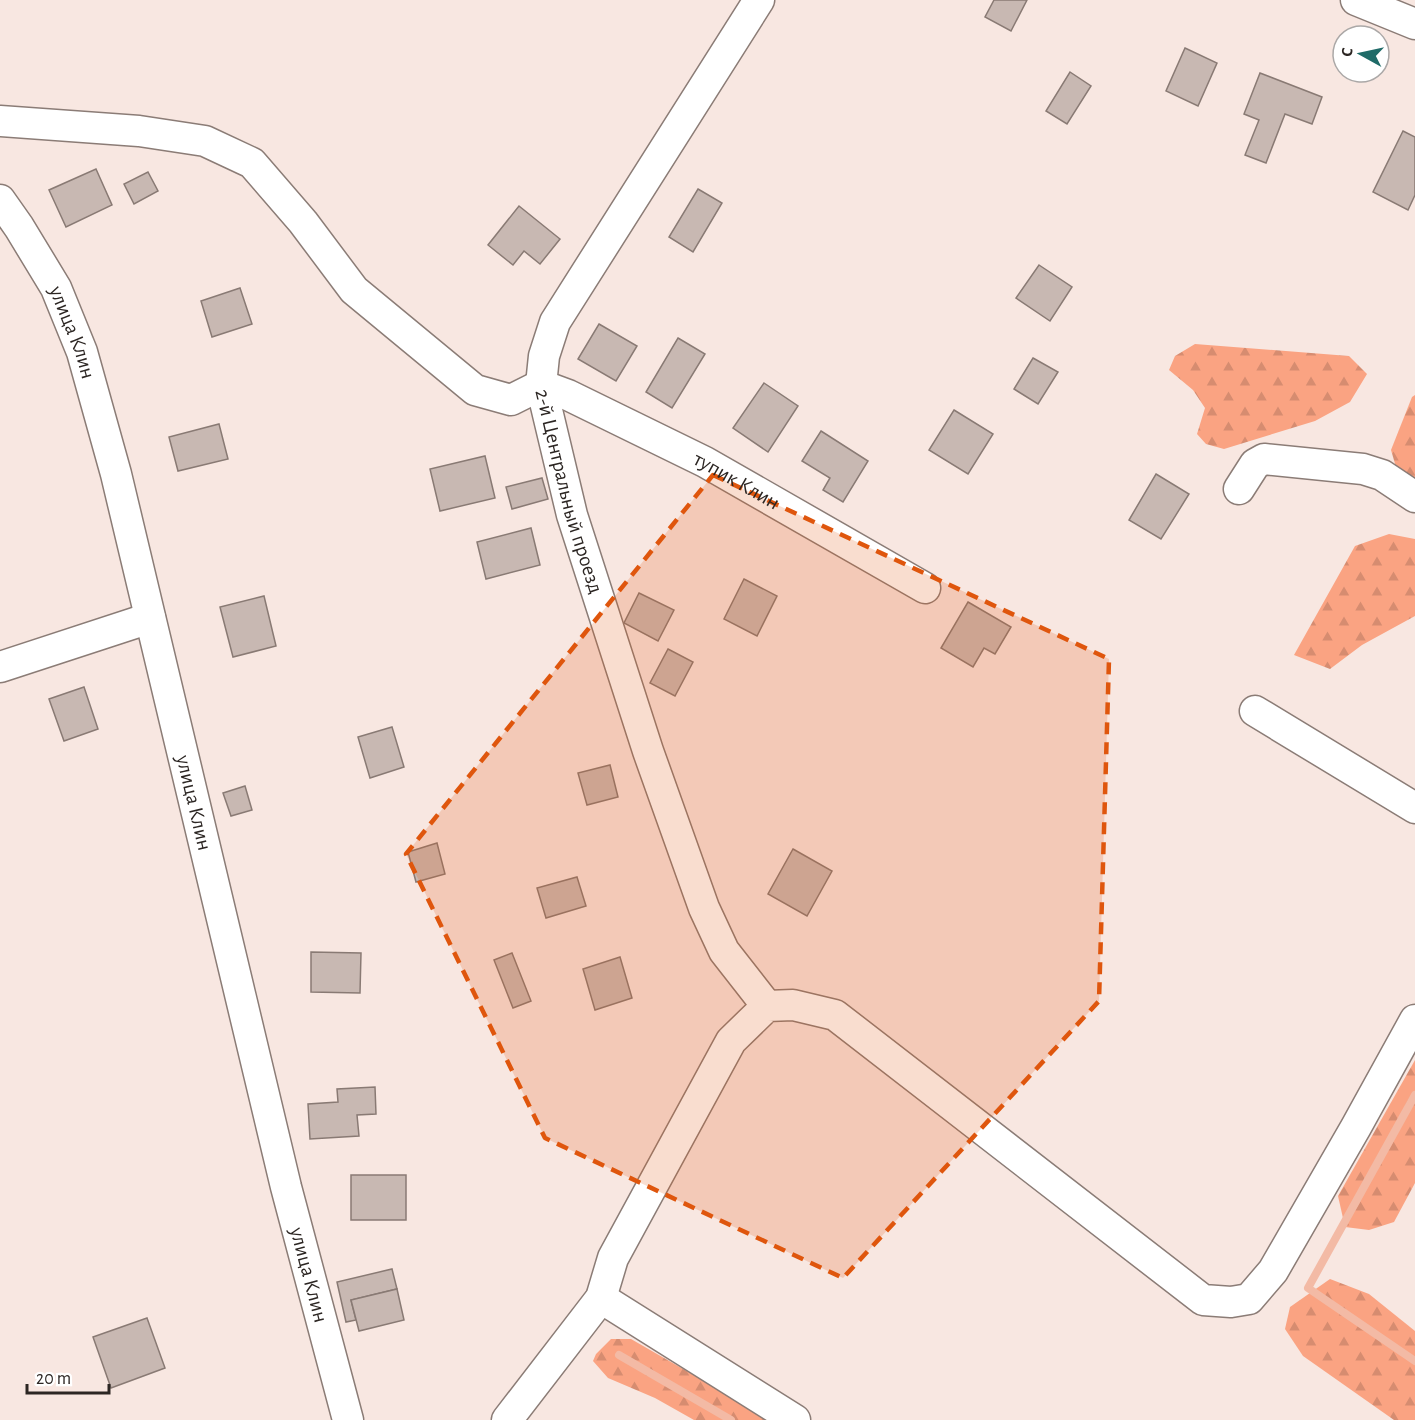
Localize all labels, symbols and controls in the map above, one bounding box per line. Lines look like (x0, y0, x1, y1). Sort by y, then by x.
north arrow (1331, 24, 1391, 84)
text: С (1339, 46, 1356, 58)
street label: улица Клин (45, 282, 99, 381)
street label: 2-й Центральный проезд (532, 387, 607, 596)
street label: тупик Клин (690, 447, 784, 513)
street label: улица Клин (173, 752, 216, 853)
street label: улица Клин (286, 1224, 332, 1325)
scale bar (27, 1357, 110, 1395)
text: 20 m (36, 1370, 71, 1388)

